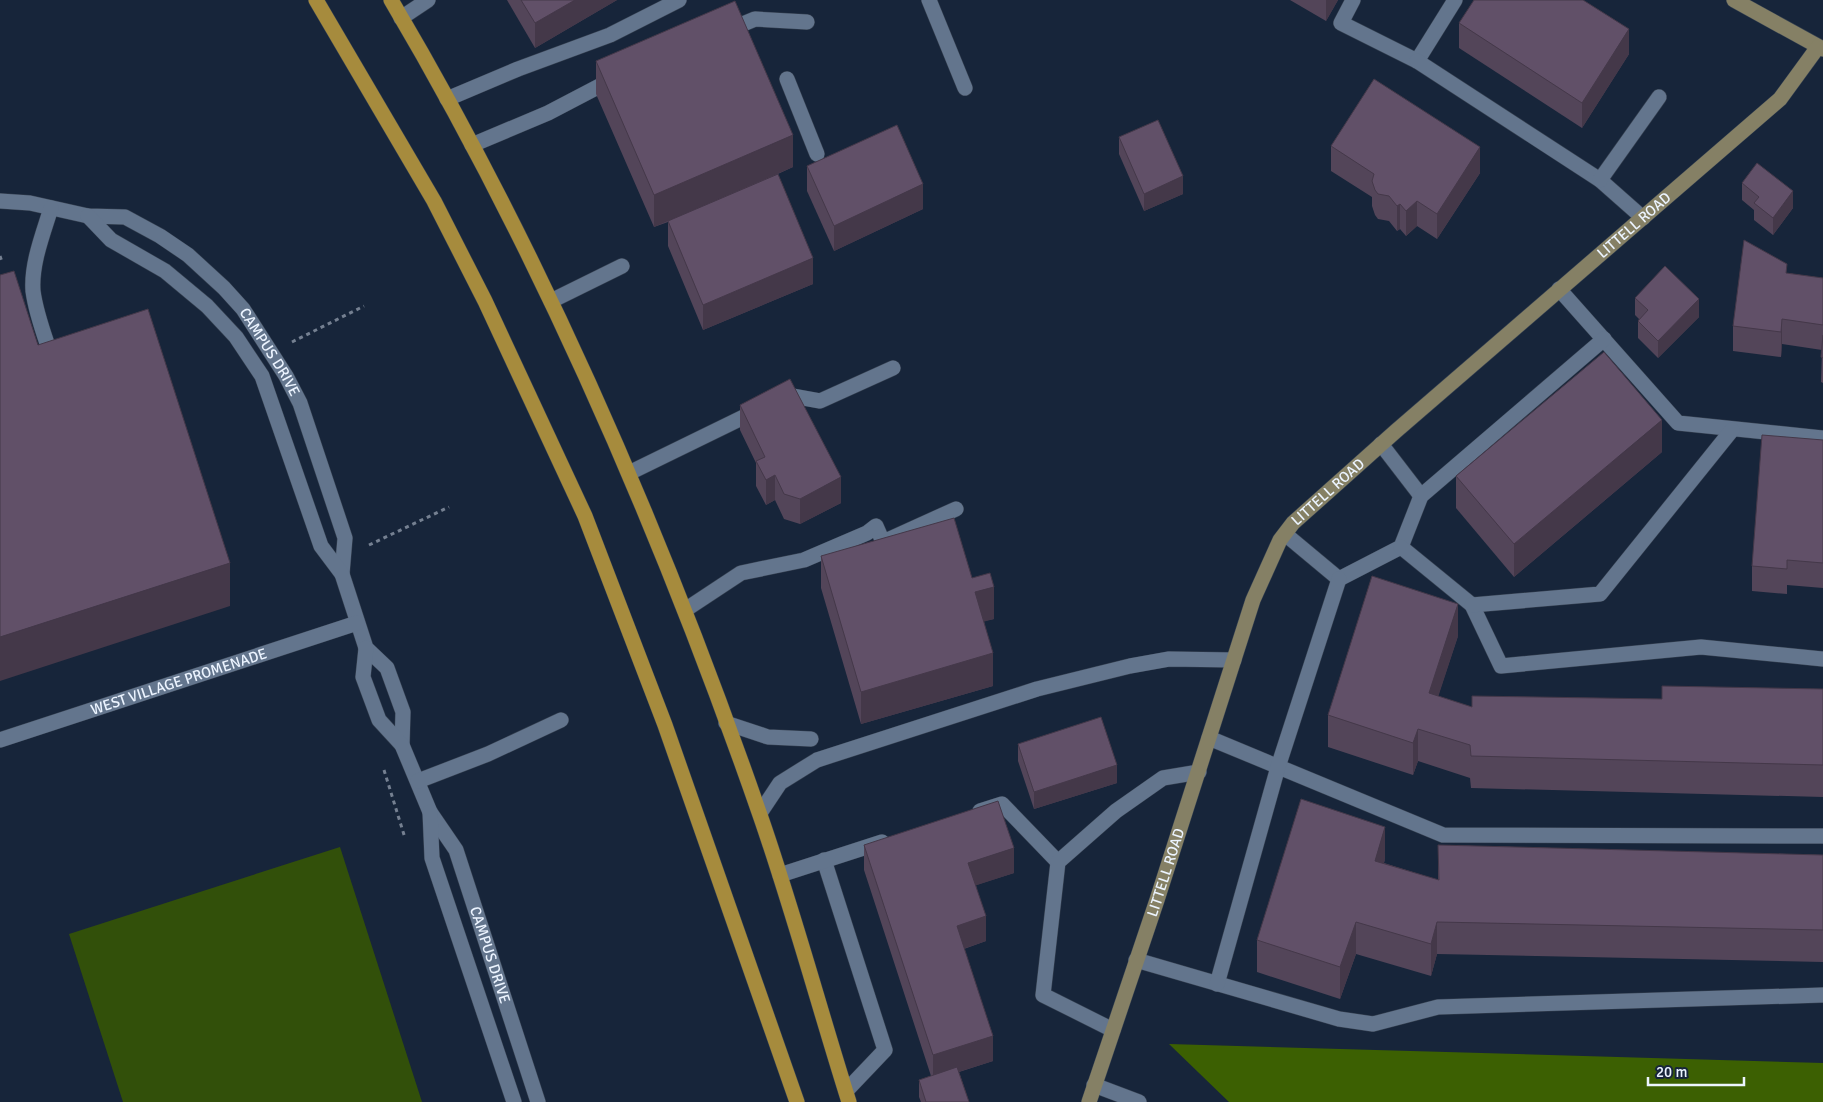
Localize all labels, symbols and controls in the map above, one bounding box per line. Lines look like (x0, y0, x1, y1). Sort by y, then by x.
street label: LITTELL ROAD (1593, 188, 1675, 262)
street label: CAMPUS DRIVE (236, 304, 304, 399)
street label: LITTELL ROAD (1288, 455, 1368, 529)
street label: WEST VILLAGE PROMENADE (88, 644, 269, 719)
street label: LITTELL ROAD (1143, 826, 1188, 919)
street label: CAMPUS DRIVE (466, 904, 514, 1006)
scale bar (1648, 1054, 1744, 1086)
text: 20 m (1656, 1063, 1687, 1081)

